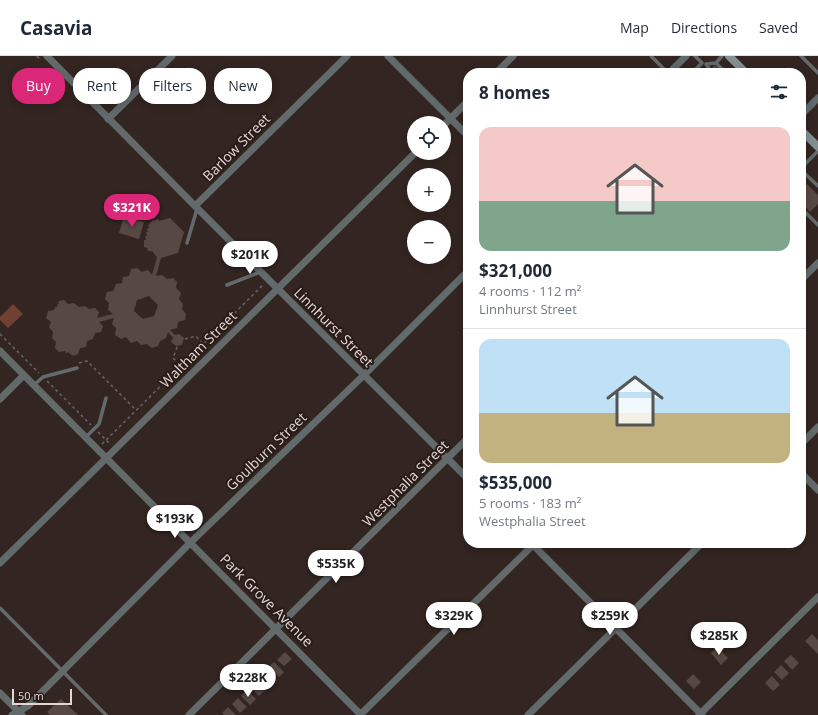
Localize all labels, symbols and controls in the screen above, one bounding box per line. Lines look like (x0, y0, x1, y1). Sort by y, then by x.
text: Casavia (20, 15, 93, 41)
text: Map (620, 18, 649, 37)
text: Directions (671, 18, 737, 37)
text: Saved (759, 18, 798, 37)
chip: Buy (12, 68, 65, 104)
chip: Rent (73, 68, 131, 104)
chip: Filters (139, 68, 206, 104)
chip: New (214, 68, 272, 104)
text: 8 homes (479, 81, 550, 104)
icon: filters (768, 81, 790, 103)
street label: Barlow Street (198, 109, 274, 185)
map controls (407, 116, 451, 264)
button: locate (407, 116, 451, 160)
icon: home (599, 153, 671, 225)
button: + (407, 168, 451, 212)
pin: $321K (104, 194, 160, 228)
text: $321K (113, 198, 151, 216)
button: − (407, 220, 451, 264)
pin: $201K (222, 241, 278, 275)
text: $201K (231, 245, 269, 263)
text: $321,000 (479, 259, 552, 282)
text: 4 rooms · 112 m² (479, 282, 581, 300)
street label: Linnhurst Street (290, 283, 378, 371)
text: Linnhurst Street (479, 300, 577, 318)
street label: Waltham Street (155, 306, 241, 392)
icon: home (599, 365, 671, 437)
street label: Goulburn Street (222, 408, 310, 494)
street label: Westphalia Street (358, 436, 452, 530)
text: $535,000 (479, 471, 552, 494)
text: 5 rooms · 183 m² (479, 494, 581, 512)
pin: $193K (147, 505, 203, 539)
text: $193K (156, 509, 194, 527)
text: Westphalia Street (479, 512, 586, 530)
street label: Park Grove Avenue (216, 549, 318, 651)
pin: $535K (308, 550, 364, 584)
text: $535K (317, 554, 355, 572)
pin: $329K (426, 602, 482, 636)
pin: $259K (582, 602, 638, 636)
text: $329K (435, 606, 473, 624)
text: $259K (591, 606, 629, 624)
pin: $285K (691, 622, 747, 656)
text: $285K (700, 626, 738, 644)
pin: $228K (220, 664, 276, 698)
text: $228K (229, 668, 267, 686)
scale bar (12, 687, 72, 706)
text: 50 m (18, 688, 44, 703)

